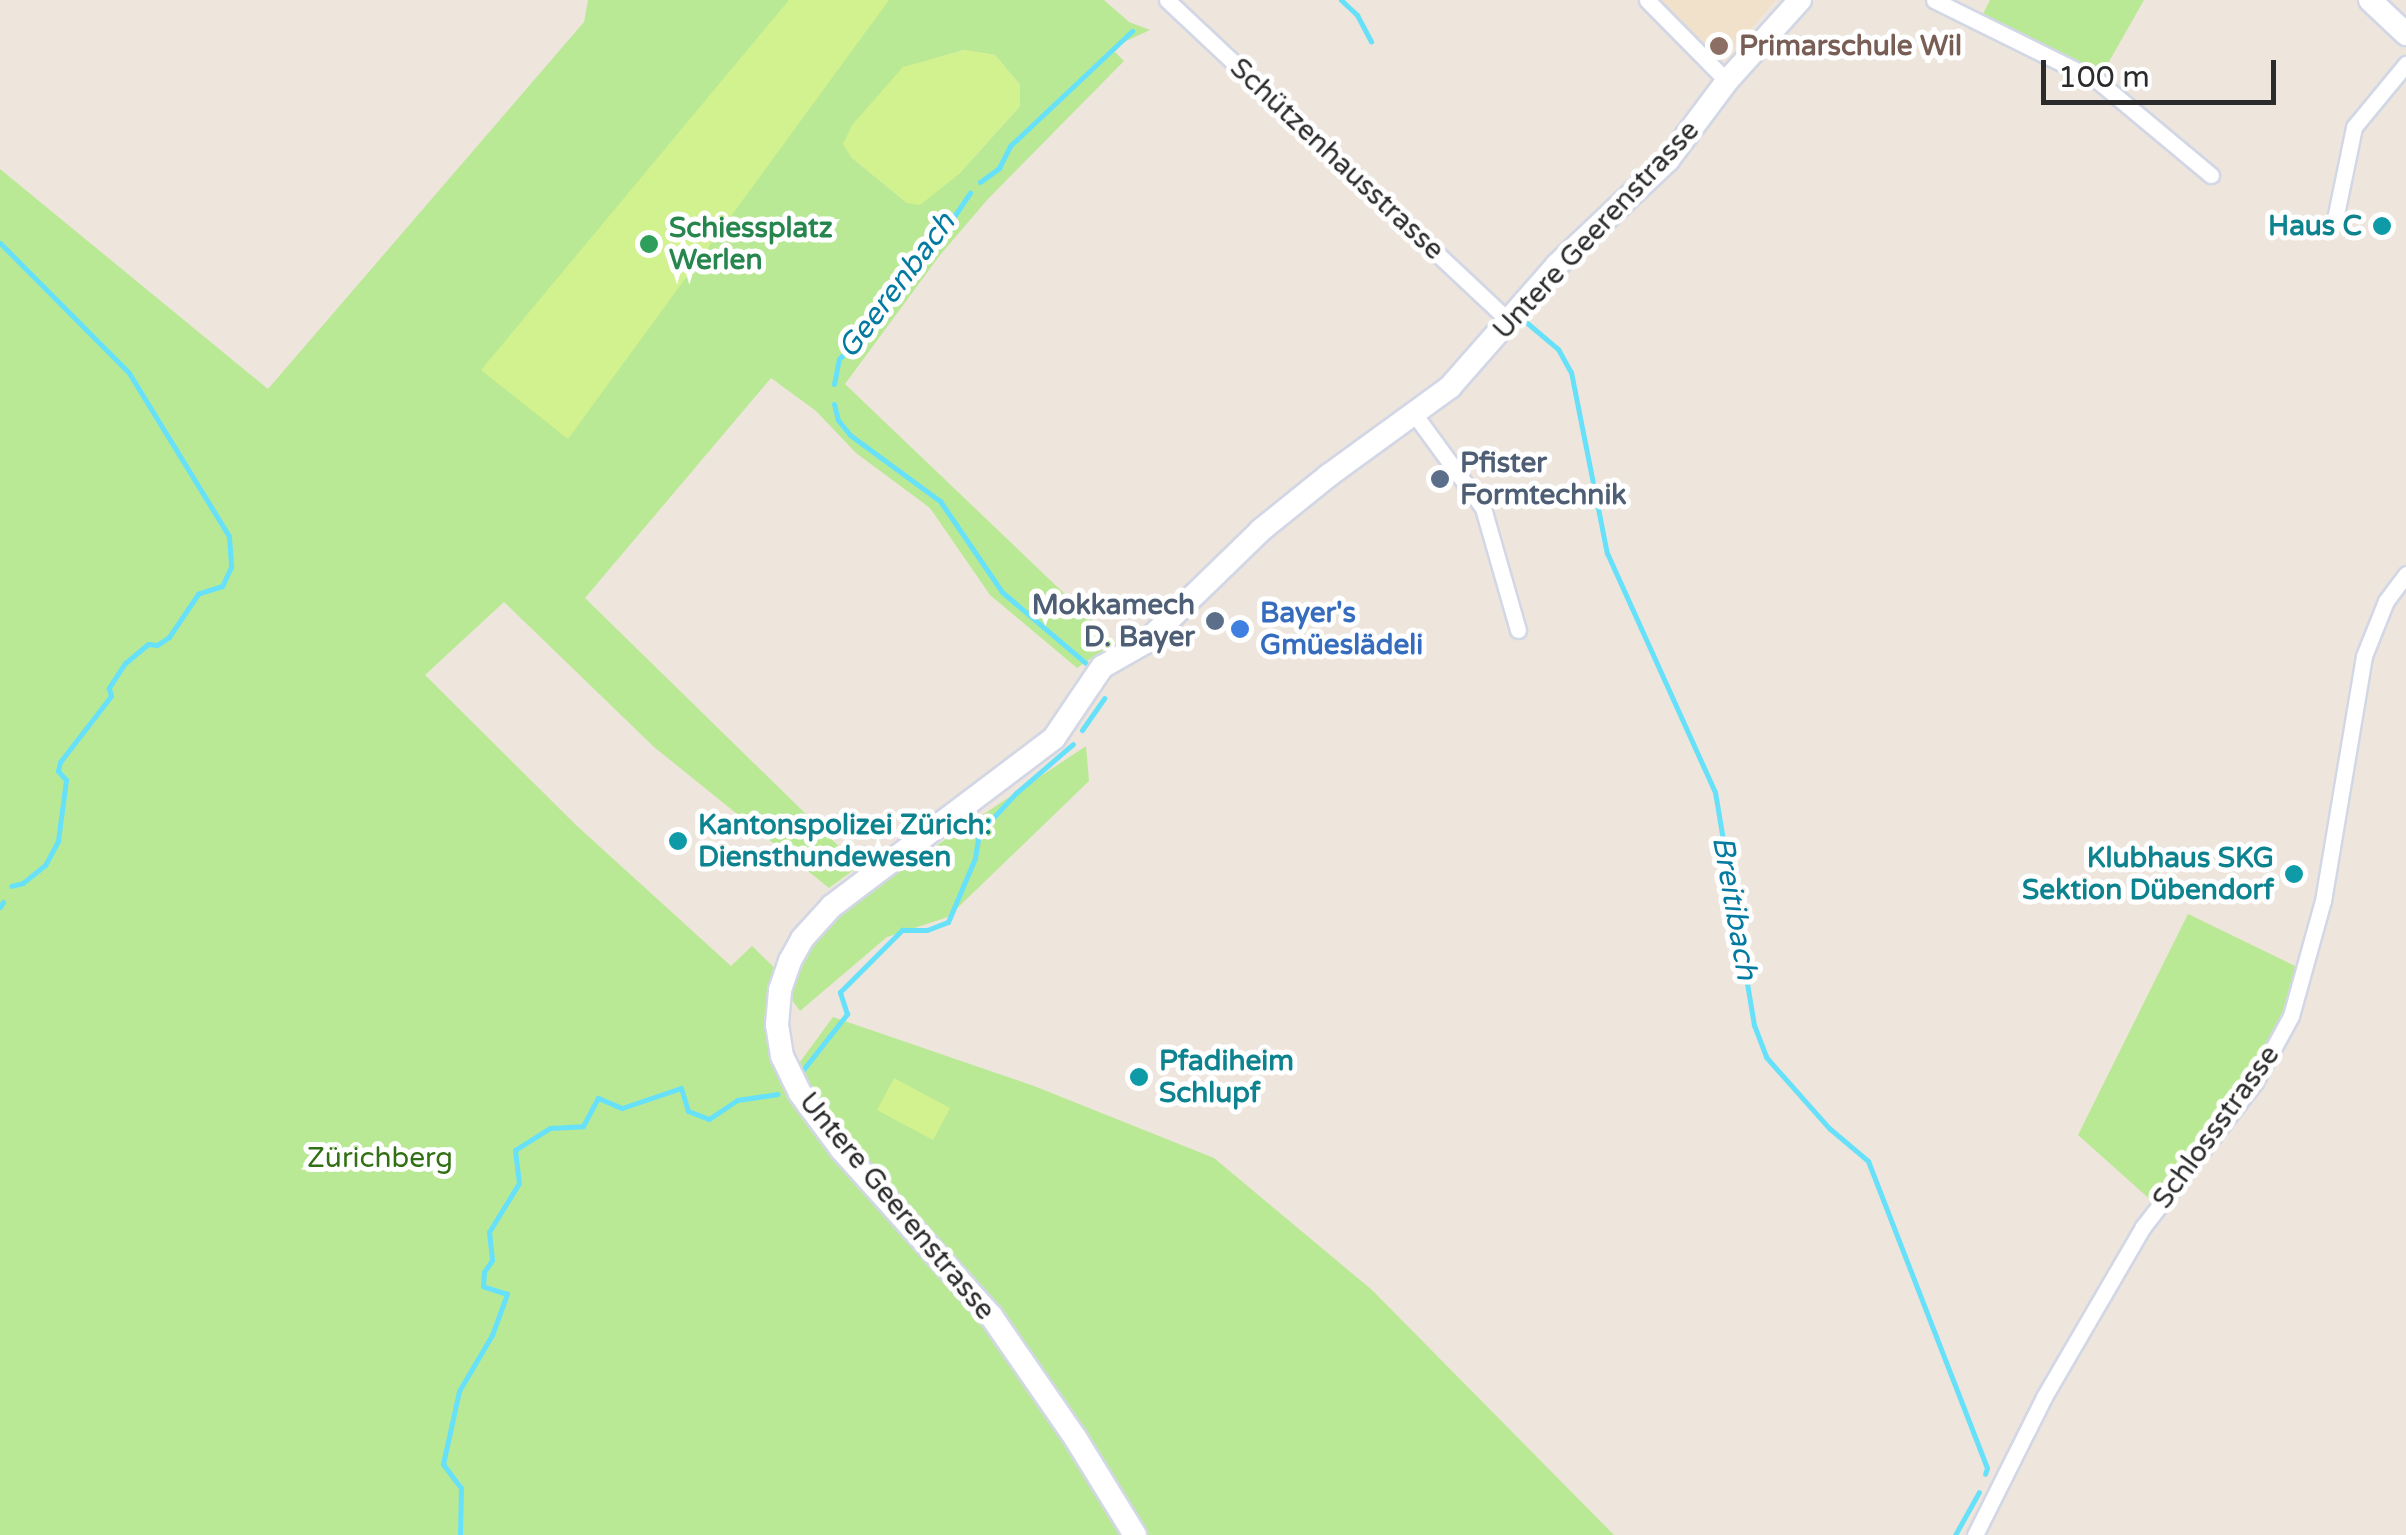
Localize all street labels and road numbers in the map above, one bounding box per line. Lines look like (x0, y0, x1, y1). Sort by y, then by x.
street label: Schützenhausstrasse (1223, 51, 1451, 267)
street label: Untere Geerenstrasse (1486, 114, 1706, 346)
street label: Schlossstrasse (2146, 1039, 2286, 1215)
street label: Untere Geerenstrasse (792, 1085, 1002, 1327)

